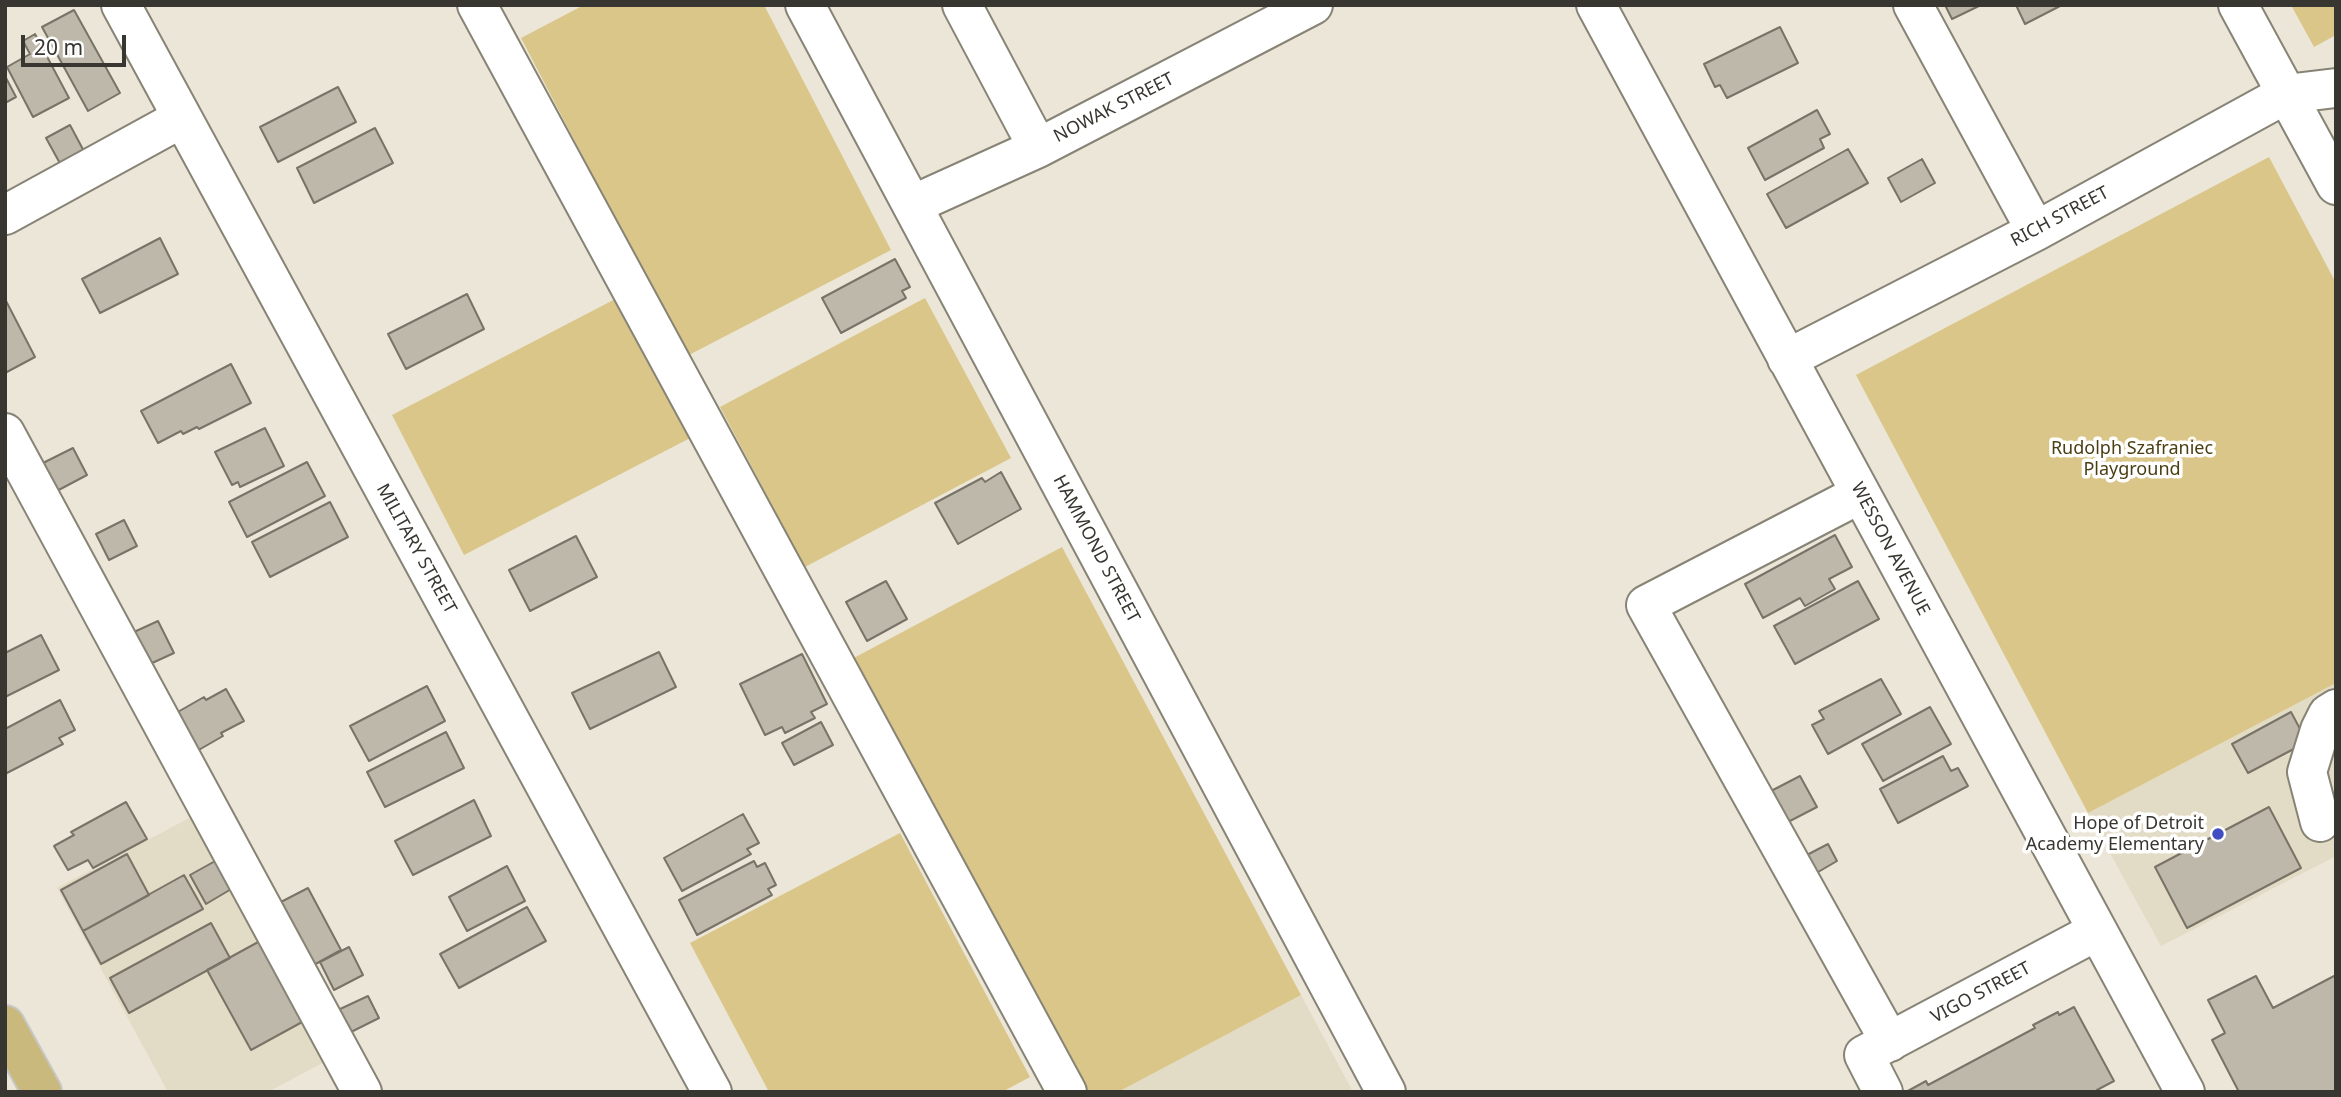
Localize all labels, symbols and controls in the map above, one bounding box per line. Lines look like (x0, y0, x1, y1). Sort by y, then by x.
scale bar (24, 21, 130, 65)
text: 20 m (34, 33, 83, 61)
street label: NOWAK STREET (1050, 68, 1178, 148)
street label: RICH STREET (2007, 182, 2113, 252)
park label: Rudolph Szafraniec Playground (2051, 438, 2213, 480)
street label: HAMMOND STREET (1048, 471, 1144, 627)
street label: WESSON AVENUE (1846, 479, 1934, 619)
street label: MILITARY STREET (371, 480, 461, 618)
place label: Hope of Detroit Academy Elementary (2026, 813, 2204, 856)
marker: Hope of Detroit Academy Elementary (2210, 826, 2226, 842)
street label: VIGO STREET (1927, 958, 2035, 1028)

